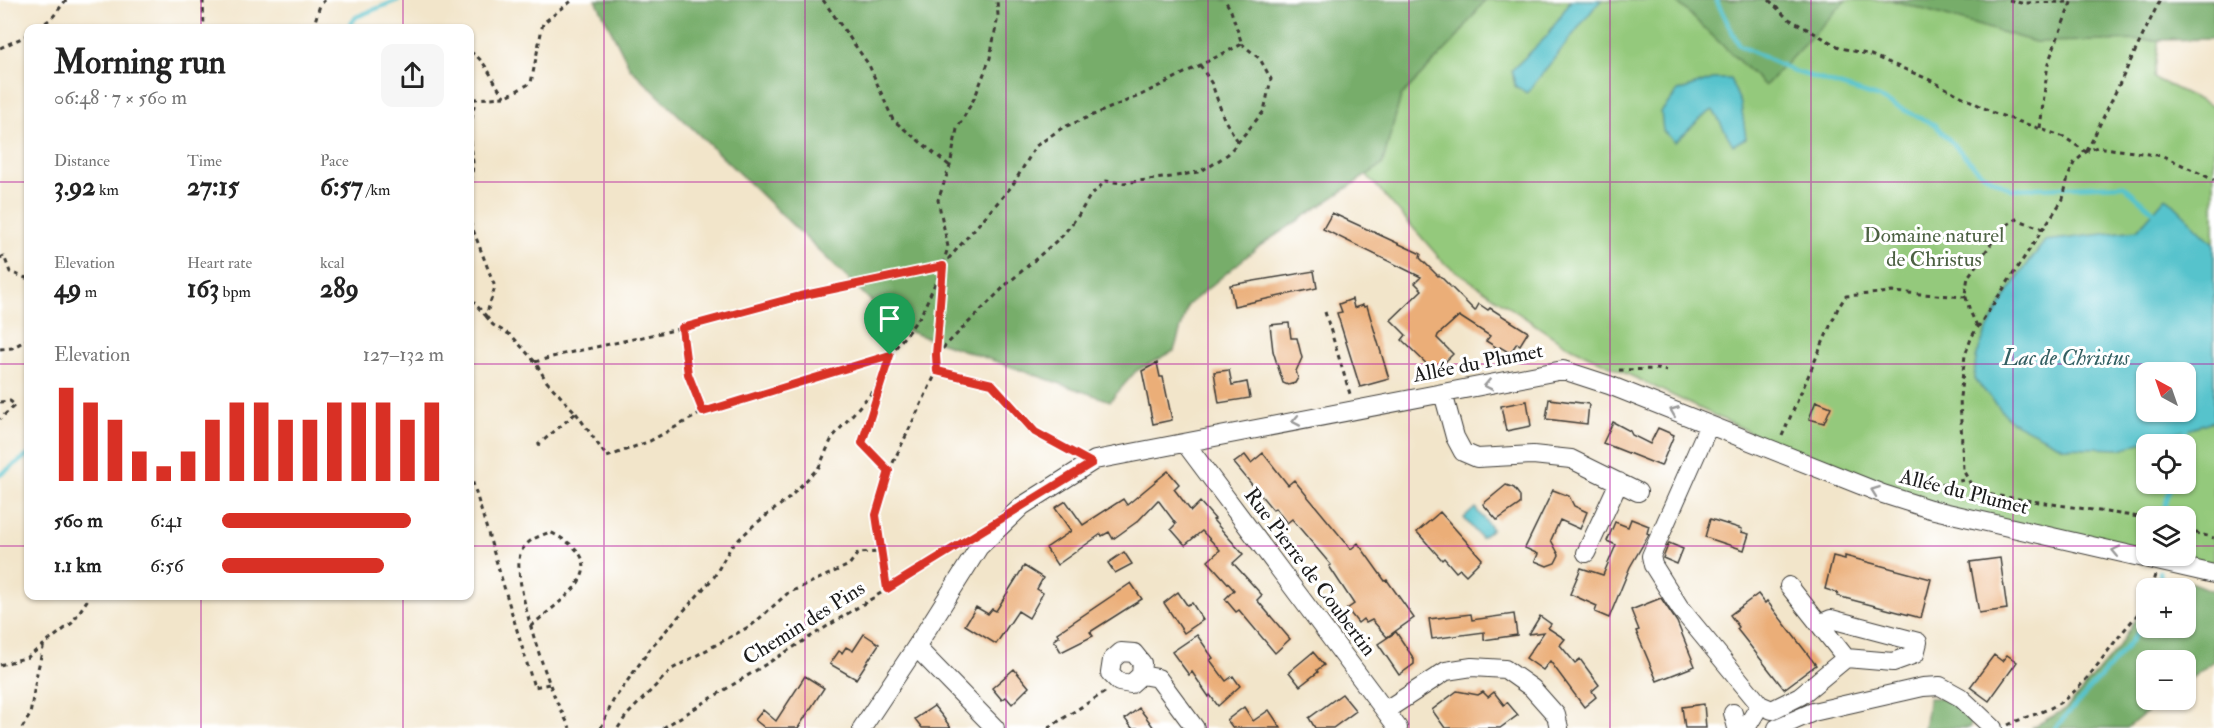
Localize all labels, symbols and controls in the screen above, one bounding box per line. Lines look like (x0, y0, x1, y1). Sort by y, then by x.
text: Morning run (54, 42, 226, 83)
button: share (381, 44, 444, 107)
text: 06:48 · 7 × 560 m (54, 85, 187, 110)
text: Distance (54, 151, 110, 171)
text: Time (187, 151, 222, 171)
text: Pace (320, 151, 349, 171)
text: 3.92 (54, 171, 96, 203)
text: 27:15 (187, 171, 239, 203)
text: 6:57 (320, 171, 363, 203)
text: km (96, 180, 119, 200)
text: /km (363, 180, 390, 200)
park label: Domaine naturel de Christus (1864, 222, 2005, 273)
text: Elevation (54, 253, 115, 273)
text: Heart rate (187, 253, 252, 273)
text: kcal (320, 253, 345, 273)
text: 49 (54, 273, 81, 305)
text: 163 (187, 273, 219, 305)
text: 289 (320, 273, 359, 305)
text: m (81, 282, 97, 302)
text: bpm (219, 282, 251, 302)
pin (864, 293, 915, 355)
icon: arrive (873, 302, 906, 335)
street label: Allée du Plumet (1410, 337, 1545, 389)
text: Elevation (54, 342, 130, 367)
text: 127–132 m (363, 342, 444, 367)
water label: Lac de Christus (2002, 344, 2130, 372)
north arrow (2136, 362, 2196, 422)
map controls (2136, 362, 2196, 710)
one-way arrow (1483, 378, 1492, 390)
one-way arrow (1669, 406, 1680, 418)
one-way arrow (1292, 414, 1302, 427)
button: locate (2136, 434, 2196, 494)
street label: Allée du Plumet (1896, 463, 2031, 521)
street label: Rue Pierre de Coubertin (1238, 482, 1382, 662)
one-way arrow (1870, 486, 1880, 499)
button: layers (2136, 506, 2196, 566)
text: 560 m (54, 508, 103, 533)
text: 6:41 (150, 508, 183, 533)
one-way arrow (2111, 545, 2121, 558)
text: 1.1 km (54, 553, 101, 578)
text: 6:56 (150, 553, 184, 578)
street label: Chemin des Pins (738, 575, 870, 671)
button: + (2136, 578, 2196, 638)
button: − (2136, 650, 2196, 710)

